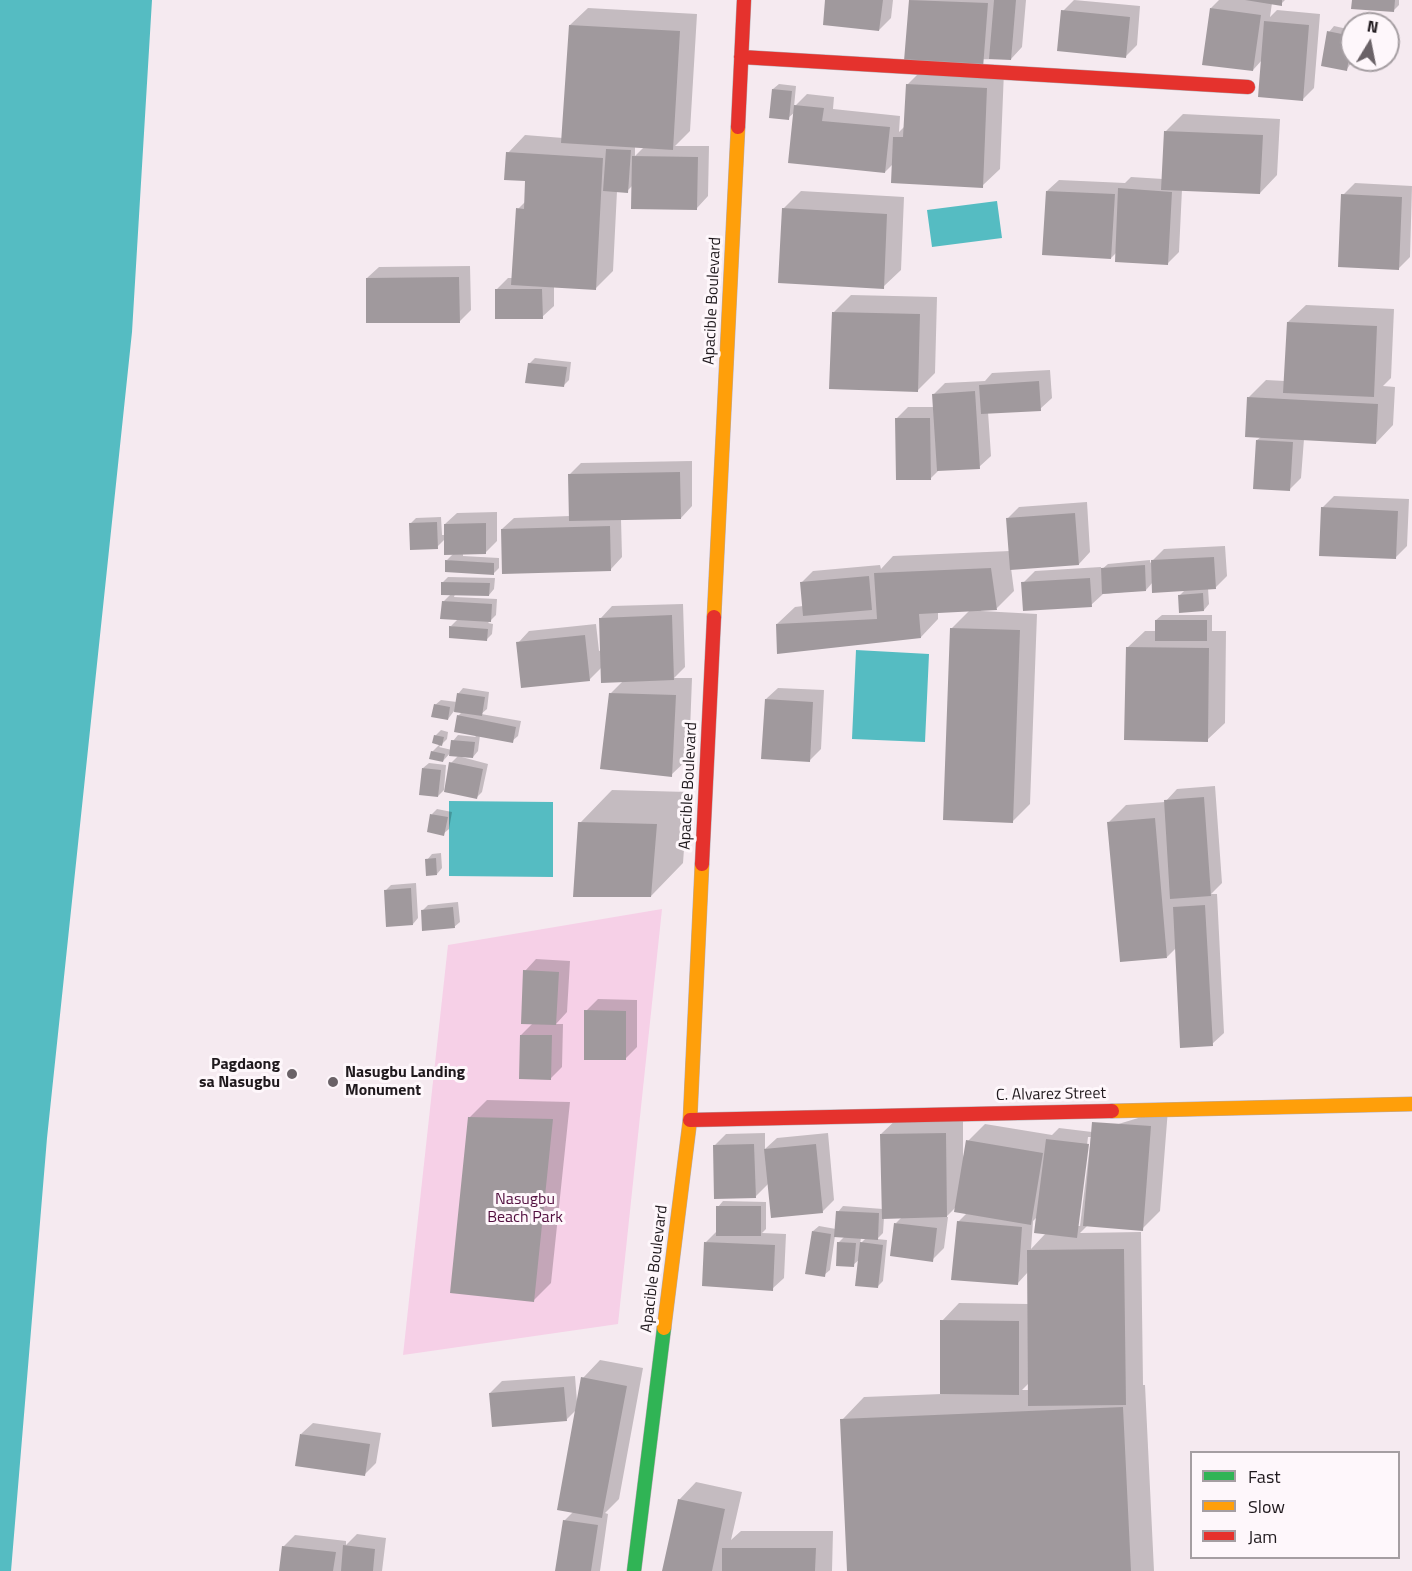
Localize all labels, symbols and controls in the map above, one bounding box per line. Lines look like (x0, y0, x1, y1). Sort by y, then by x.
north arrow (1340, 12, 1400, 72)
text: N (1365, 13, 1380, 39)
street label: Apacible Boulevard (700, 237, 726, 365)
street label: Apacible Boulevard (676, 722, 702, 850)
place label: Pagdaong sa Nasugbu (199, 1055, 280, 1093)
place label: Nasugbu Landing Monument (345, 1063, 465, 1101)
marker: Pagdaong sa Nasugbu (285, 1067, 299, 1081)
marker: Nasugbu Landing Monument (326, 1075, 340, 1089)
street label: C. Alvarez Street (996, 1084, 1106, 1106)
park label: Nasugbu Beach Park (487, 1190, 563, 1228)
street label: Apacible Boulevard (638, 1204, 672, 1334)
legend (1190, 1451, 1400, 1559)
text: Fast (1248, 1463, 1281, 1490)
text: Slow (1248, 1493, 1285, 1520)
text: Jam (1248, 1523, 1277, 1550)

